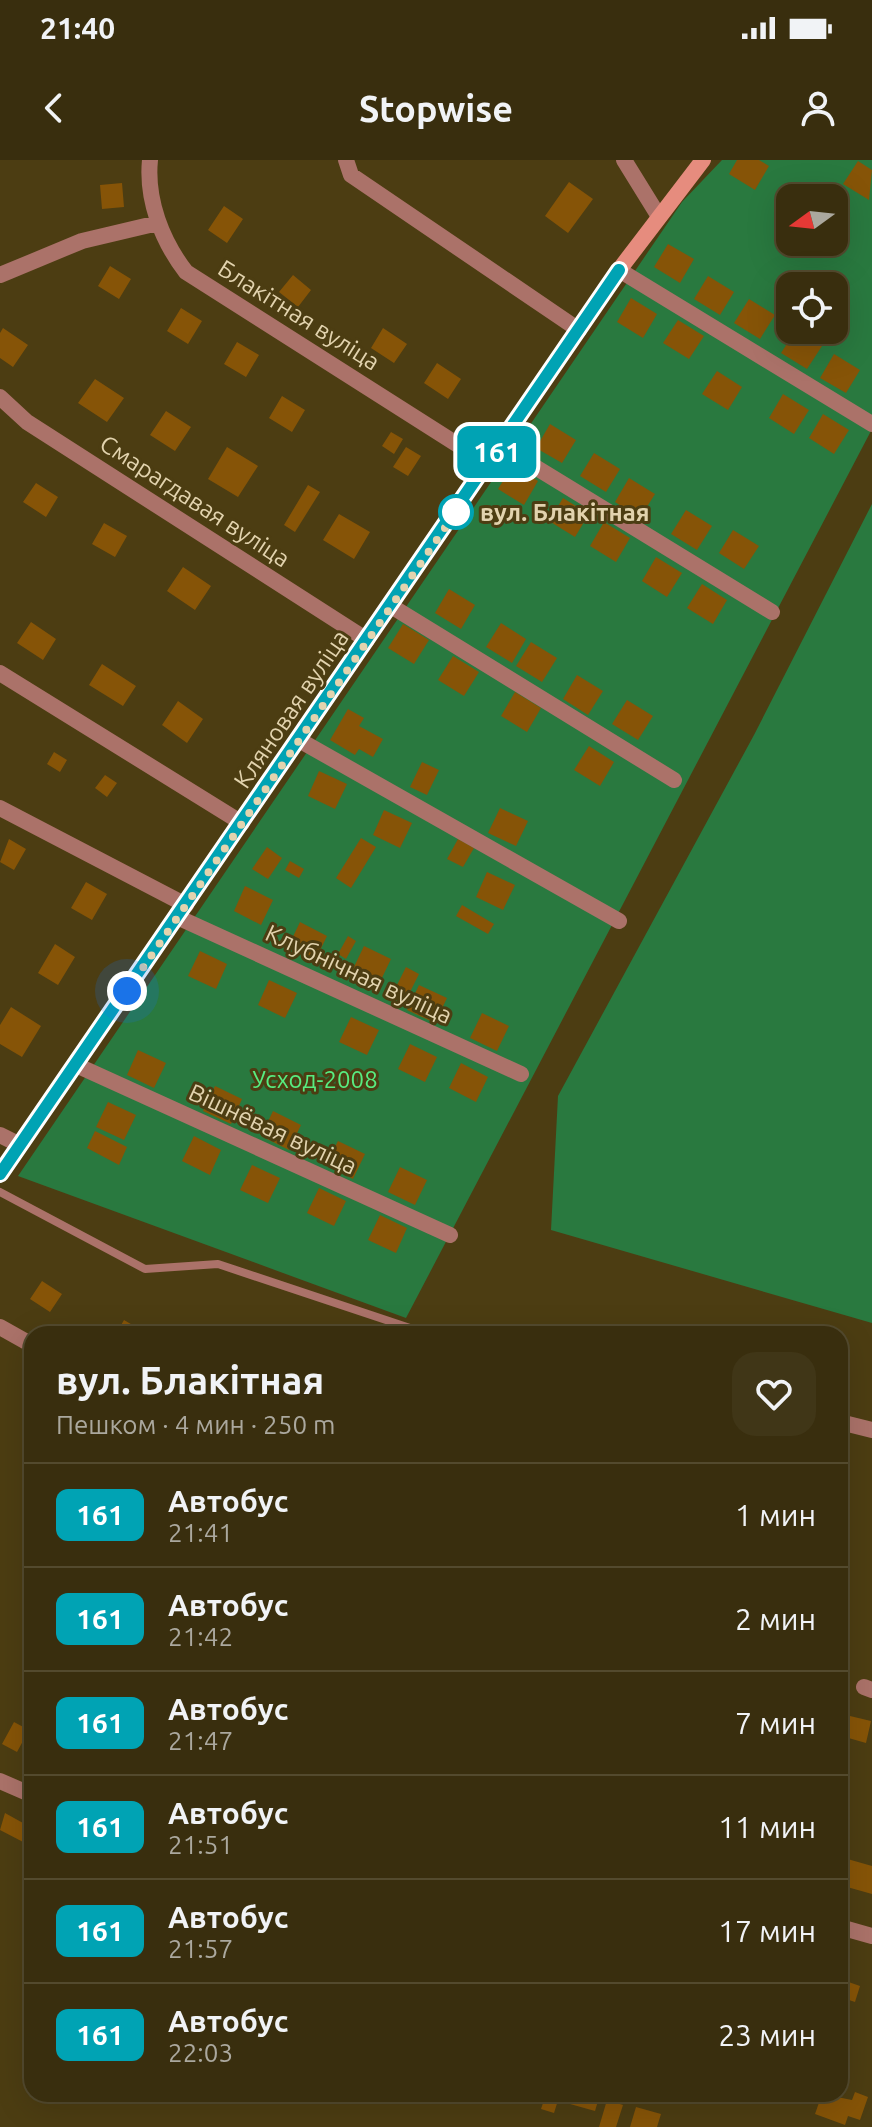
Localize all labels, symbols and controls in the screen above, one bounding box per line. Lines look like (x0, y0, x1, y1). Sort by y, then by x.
text: 21:40 (40, 11, 115, 45)
icon: back (32, 86, 76, 130)
icon: person (796, 86, 840, 130)
text: Stopwise (359, 88, 513, 129)
north arrow (776, 184, 848, 256)
map controls (776, 184, 848, 344)
street label: Блакітная вуліца (213, 254, 385, 376)
button: locate (776, 272, 848, 344)
line badge: 161 (451, 426, 543, 478)
street label: Смарагдавая вуліца (95, 430, 295, 572)
text: 161 (473, 436, 521, 467)
marker: вул. Блакітная (439, 495, 473, 529)
place label: вул. Блакітная (480, 499, 649, 526)
street label: Кляновая вуліца (228, 625, 354, 793)
street label: Клубнічная вуліца (261, 919, 457, 1029)
your location (107, 971, 147, 1011)
park label: Усход-2008 (252, 1066, 378, 1093)
street label: Вішнёвая вуліца (185, 1078, 361, 1180)
button: heart (732, 1352, 816, 1436)
text: вул. Блакітная (56, 1359, 324, 1401)
text: Пешком · 4 мин · 250 m (56, 1410, 335, 1439)
text: Автобус (168, 1484, 288, 1518)
text: 1 мин (735, 1498, 816, 1532)
text: 161 (76, 1499, 124, 1530)
text: 21:41 (168, 1518, 233, 1547)
text: Автобус (168, 1588, 288, 1622)
text: 2 мин (735, 1602, 816, 1636)
text: 161 (76, 1603, 124, 1634)
text: 21:42 (168, 1622, 233, 1651)
text: Автобус (168, 1692, 288, 1726)
text: 7 мин (735, 1706, 816, 1740)
text: 161 (76, 1707, 124, 1738)
text: 21:47 (168, 1726, 233, 1755)
text: Автобус (168, 1796, 288, 1830)
text: 11 мин (718, 1810, 816, 1844)
text: 161 (76, 1811, 124, 1842)
text: 21:51 (168, 1830, 233, 1859)
text: Автобус (168, 1900, 288, 1934)
text: 17 мин (718, 1914, 816, 1948)
text: 161 (76, 1915, 124, 1946)
text: 21:57 (168, 1934, 233, 1963)
text: Автобус (168, 2004, 288, 2038)
text: 23 мин (718, 2018, 816, 2052)
text: 161 (76, 2019, 124, 2050)
text: 22:03 (168, 2038, 233, 2067)

